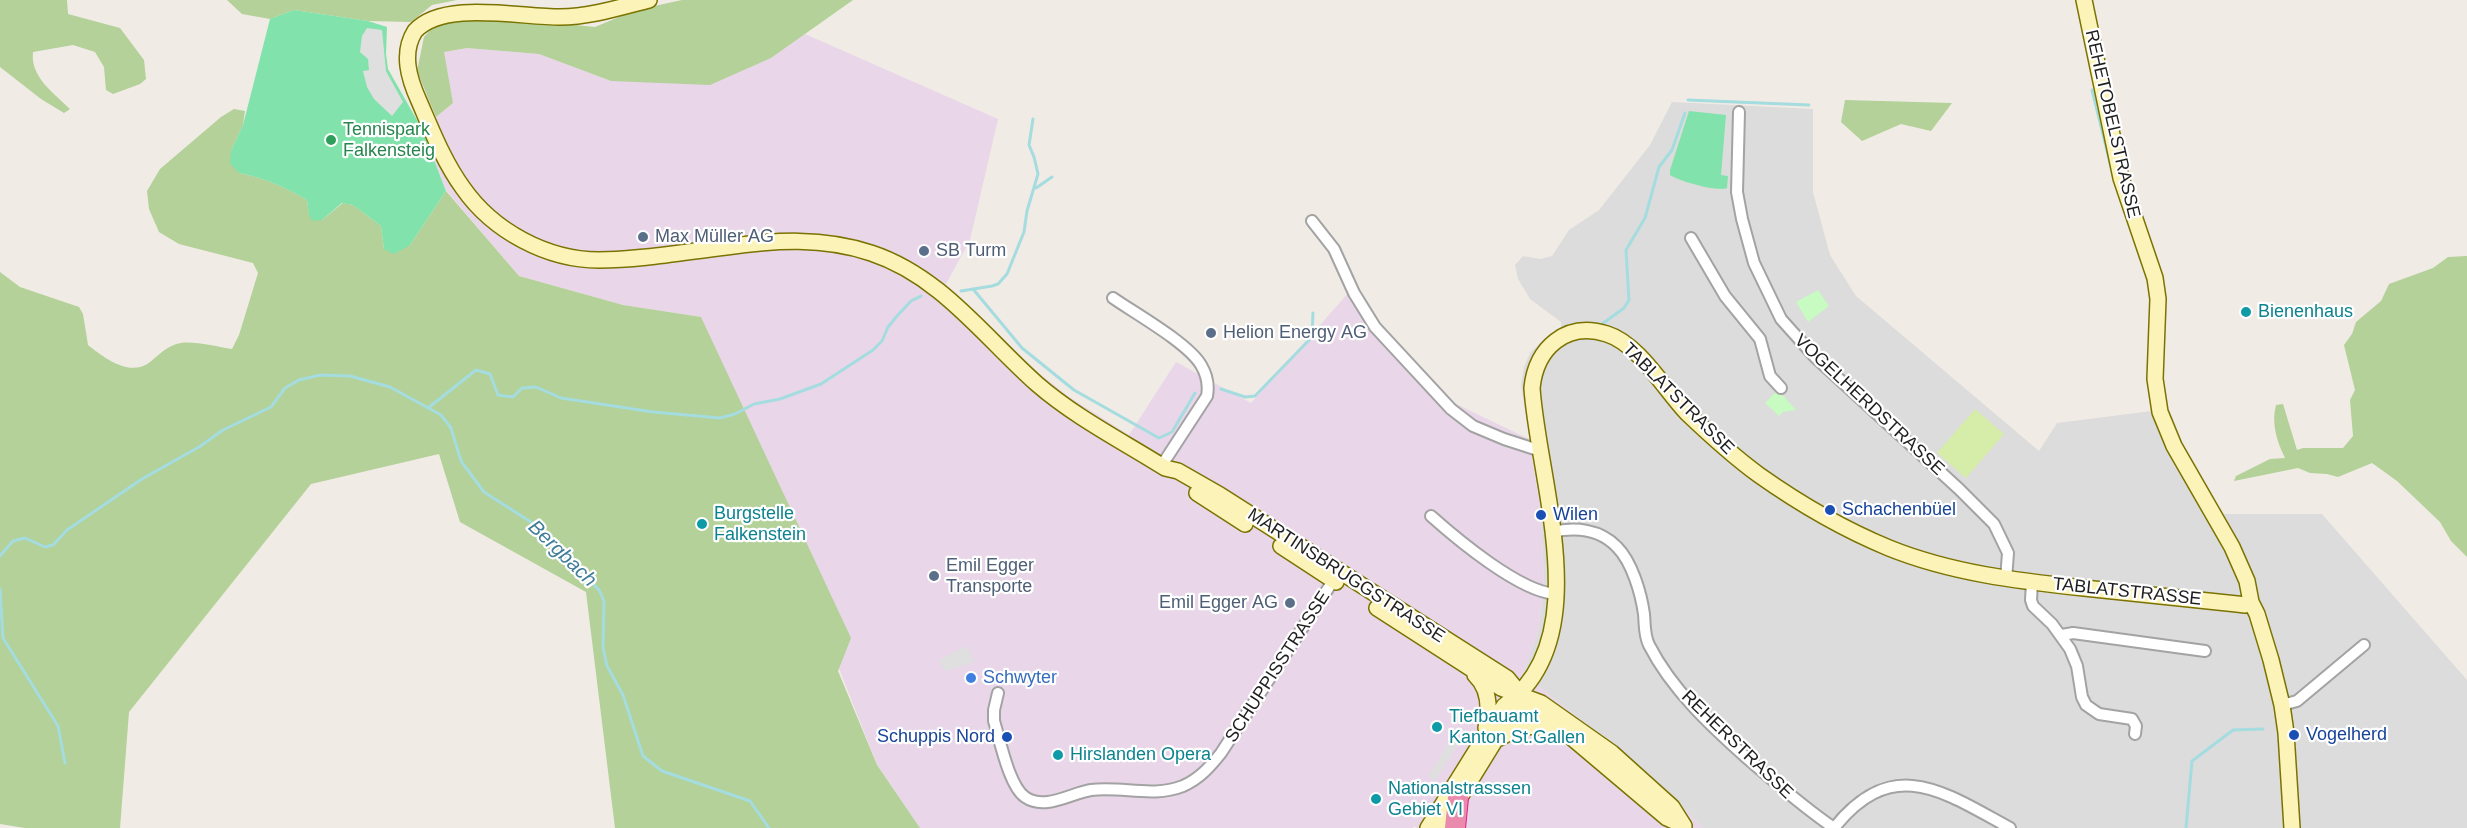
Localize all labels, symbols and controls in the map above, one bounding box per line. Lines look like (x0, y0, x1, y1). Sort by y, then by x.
street label: REHETOBELSTRASSE (2080, 28, 2144, 220)
place label: Tennispark Falkensteig (343, 119, 435, 162)
marker: Tennispark Falkensteig (324, 133, 338, 147)
place label: Max Müller AG (655, 226, 774, 248)
marker: Max Müller AG (636, 230, 650, 244)
place label: SB Turm (936, 240, 1006, 262)
marker: SB Turm (917, 244, 931, 258)
place label: Bienenhaus (2258, 301, 2353, 323)
marker: Bienenhaus (2239, 305, 2253, 319)
place label: Helion Energy AG (1223, 322, 1367, 344)
marker: Helion Energy AG (1204, 326, 1218, 340)
street label: VOGELHERDSTRASSE (1790, 330, 1948, 480)
street label: TABLATSTRASSE (1618, 339, 1738, 459)
place label: Schachenbüel (1842, 499, 1956, 521)
place label: Burgstelle Falkenstein (714, 503, 806, 546)
marker: Schachenbüel (1823, 503, 1837, 517)
street label: MARTINSBRUGGSTRASSE (1243, 504, 1449, 648)
place label: Wilen (1553, 504, 1598, 526)
marker: Wilen (1534, 508, 1548, 522)
water label: Bergbach (523, 516, 601, 592)
marker: Burgstelle Falkenstein (695, 517, 709, 531)
place label: Emil Egger Transporte (946, 555, 1034, 598)
marker: Emil Egger Transporte (927, 569, 941, 583)
street label: TABLATSTRASSE (2052, 573, 2202, 611)
street label: SCHUPPISSTRASSE (1221, 587, 1335, 747)
place label: Emil Egger AG (1159, 592, 1278, 614)
marker: Emil Egger AG (1283, 596, 1297, 610)
place label: Schwyter (983, 667, 1057, 689)
marker: Schwyter (964, 671, 978, 685)
street label: REHERSTRASSE (1677, 686, 1797, 804)
place label: Tiefbauamt Kanton St.Gallen (1449, 706, 1585, 748)
marker: Tiefbauamt Kanton St.Gallen (1430, 720, 1444, 734)
place label: Vogelherd (2306, 724, 2387, 746)
place label: Schuppis Nord (877, 726, 995, 748)
marker: Vogelherd (2287, 728, 2301, 742)
marker: Schuppis Nord (1000, 730, 1014, 744)
place label: Hirslanden Opera (1070, 744, 1211, 766)
marker: Hirslanden Opera (1051, 748, 1065, 762)
place label: Nationalstrasssen Gebiet VI (1388, 778, 1531, 820)
marker: Nationalstrasssen Gebiet VI (1369, 792, 1383, 806)

